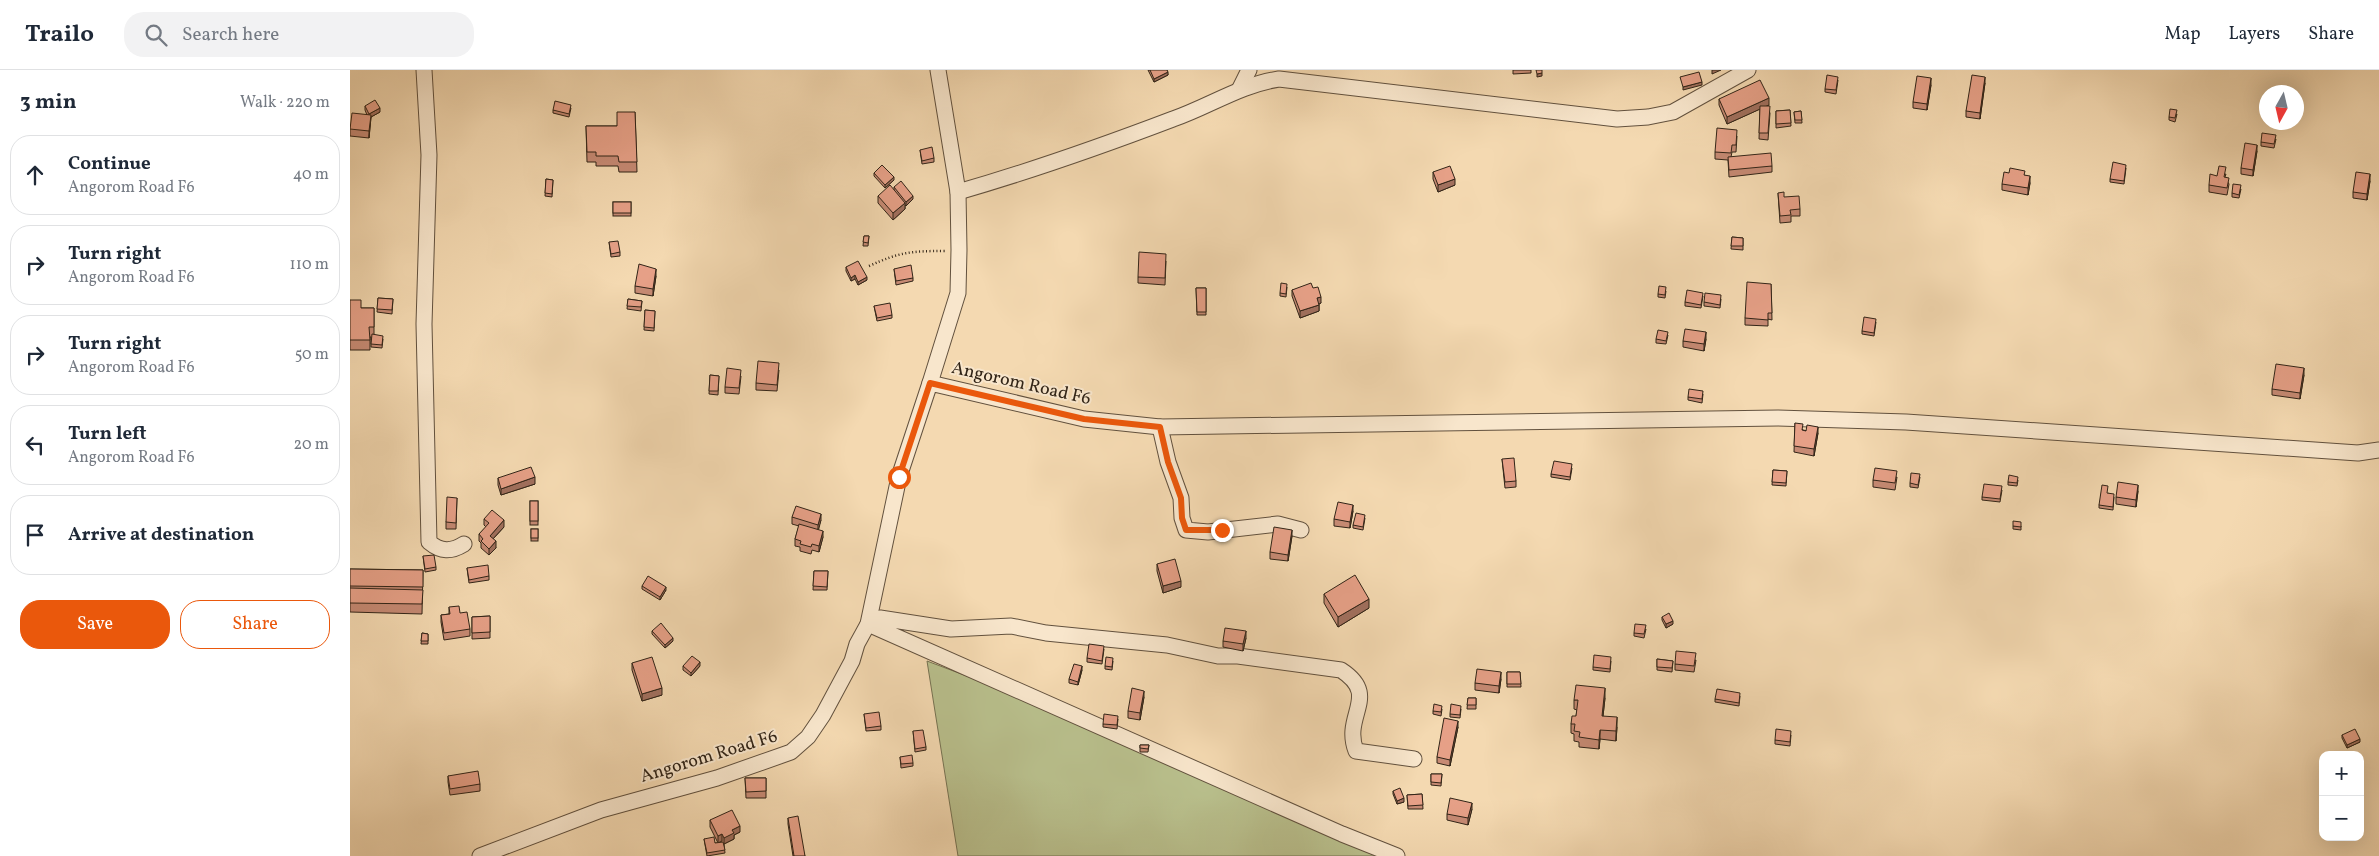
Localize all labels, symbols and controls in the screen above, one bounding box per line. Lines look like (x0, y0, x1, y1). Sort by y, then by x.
search box (124, 12, 474, 57)
text: Trailo (25, 18, 94, 52)
icon: search (142, 21, 170, 49)
text: Search here (182, 22, 279, 48)
text: Map (2164, 22, 2200, 47)
text: Layers (2228, 22, 2280, 47)
text: Share (2308, 22, 2354, 47)
north arrow (2259, 85, 2304, 130)
text: 3 min (20, 88, 76, 117)
text: Walk · 220 m (240, 92, 330, 114)
text: Continue (68, 151, 151, 177)
icon: ahead (21, 161, 49, 189)
text: 40 m (293, 164, 329, 186)
text: Angorom Road F6 (68, 177, 194, 199)
text: Turn right (68, 241, 161, 267)
icon: right (21, 251, 49, 279)
text: 110 m (290, 254, 329, 276)
text: Angorom Road F6 (68, 267, 194, 289)
text: Turn right (68, 331, 161, 357)
icon: right (21, 341, 49, 369)
text: 50 m (295, 344, 329, 366)
street label: Angorom Road F6 (949, 356, 1093, 412)
text: Angorom Road F6 (68, 357, 194, 379)
text: Turn left (68, 421, 147, 447)
icon: left (21, 431, 49, 459)
text: 20 m (294, 434, 329, 456)
text: Angorom Road F6 (68, 447, 194, 469)
route start (888, 466, 911, 489)
route end (1211, 519, 1234, 542)
icon: arrive (21, 521, 49, 549)
text: Arrive at destination (68, 522, 254, 548)
button: Save (20, 600, 170, 649)
button: Share (180, 600, 330, 649)
street label: Angorom Road F6 (637, 724, 781, 790)
map controls (2319, 751, 2364, 841)
button: + (2319, 751, 2364, 796)
button: − (2319, 796, 2364, 841)

